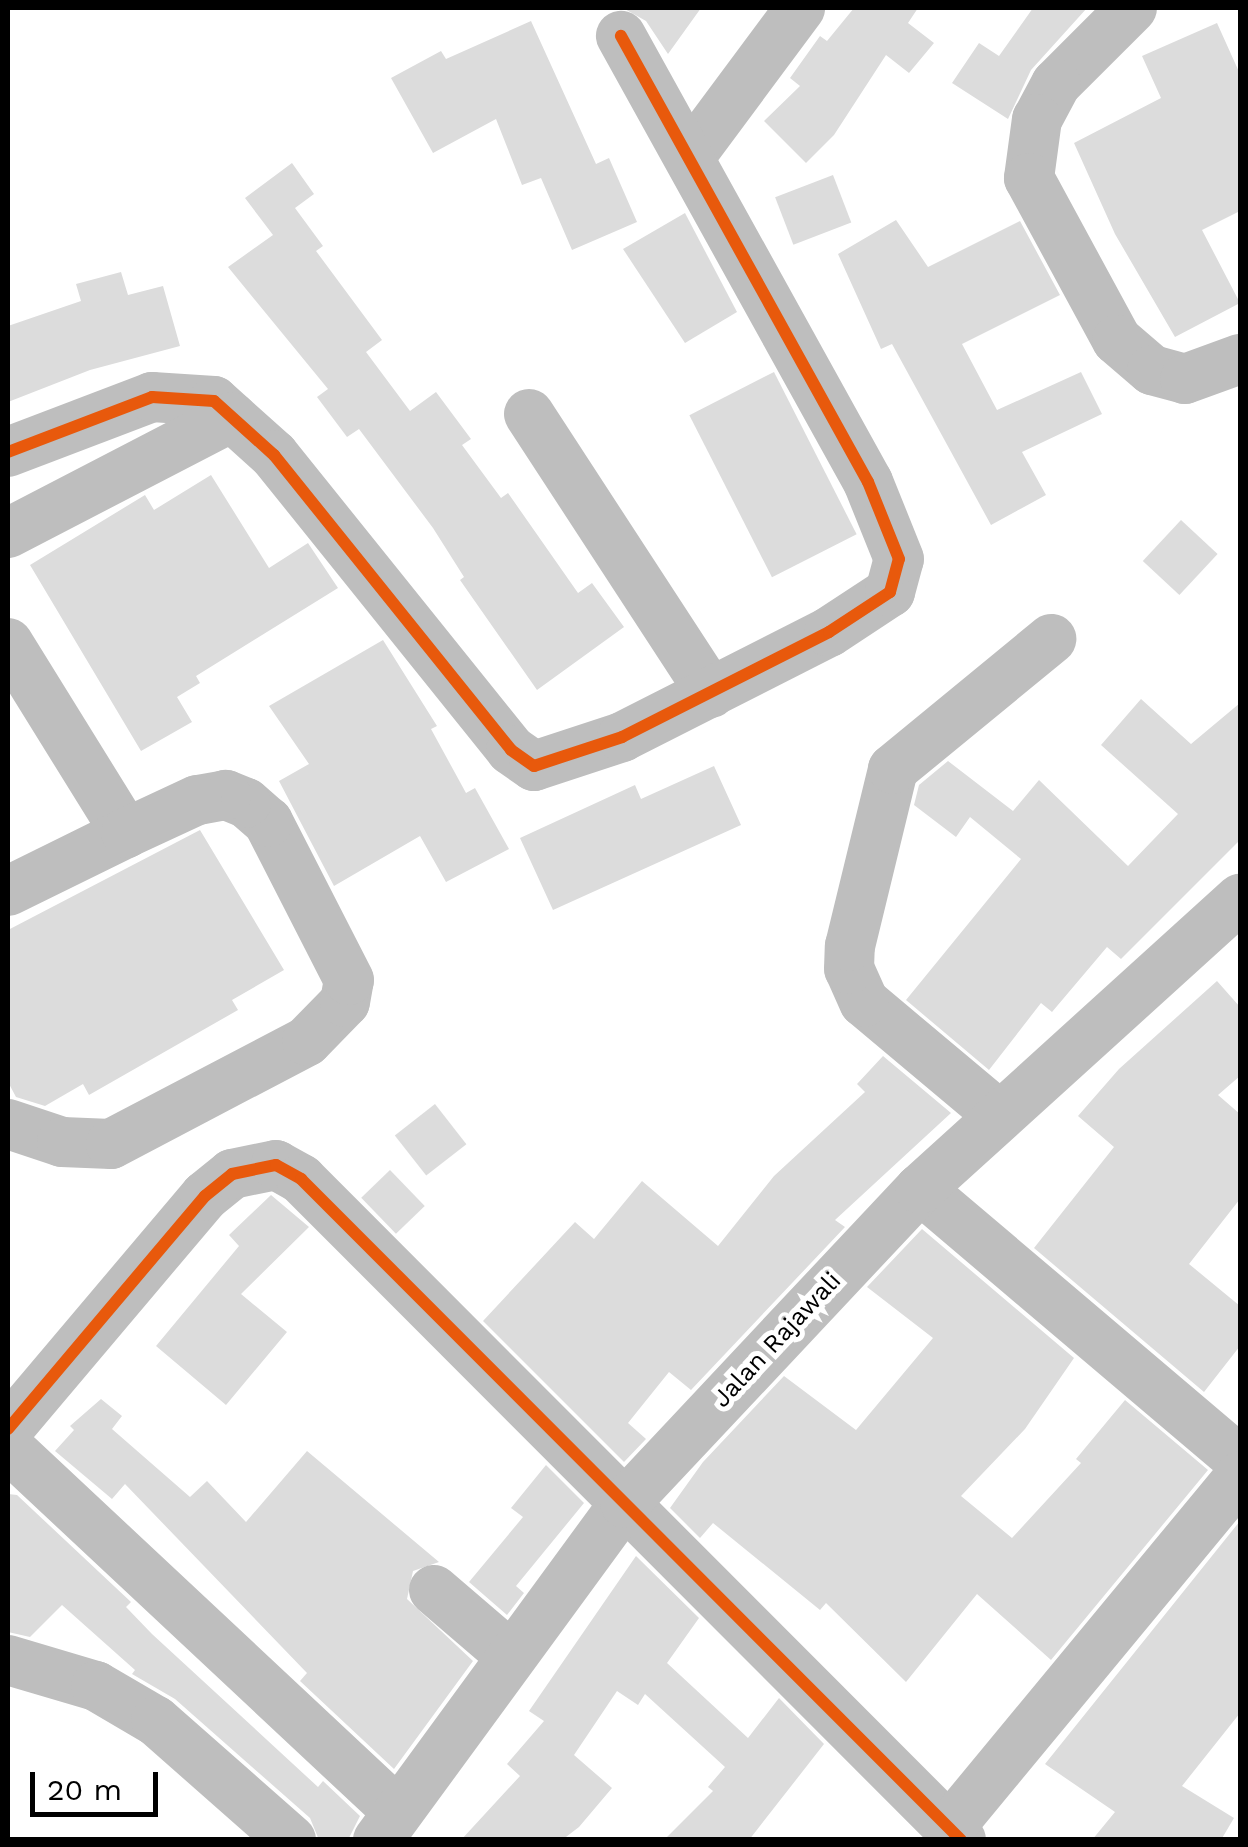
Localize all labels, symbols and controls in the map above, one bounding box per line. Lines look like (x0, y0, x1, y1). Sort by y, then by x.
street label: Jalan Rajawali (707, 1266, 847, 1414)
scale bar (35, 1752, 162, 1814)
text: 20 m (47, 1772, 122, 1807)

